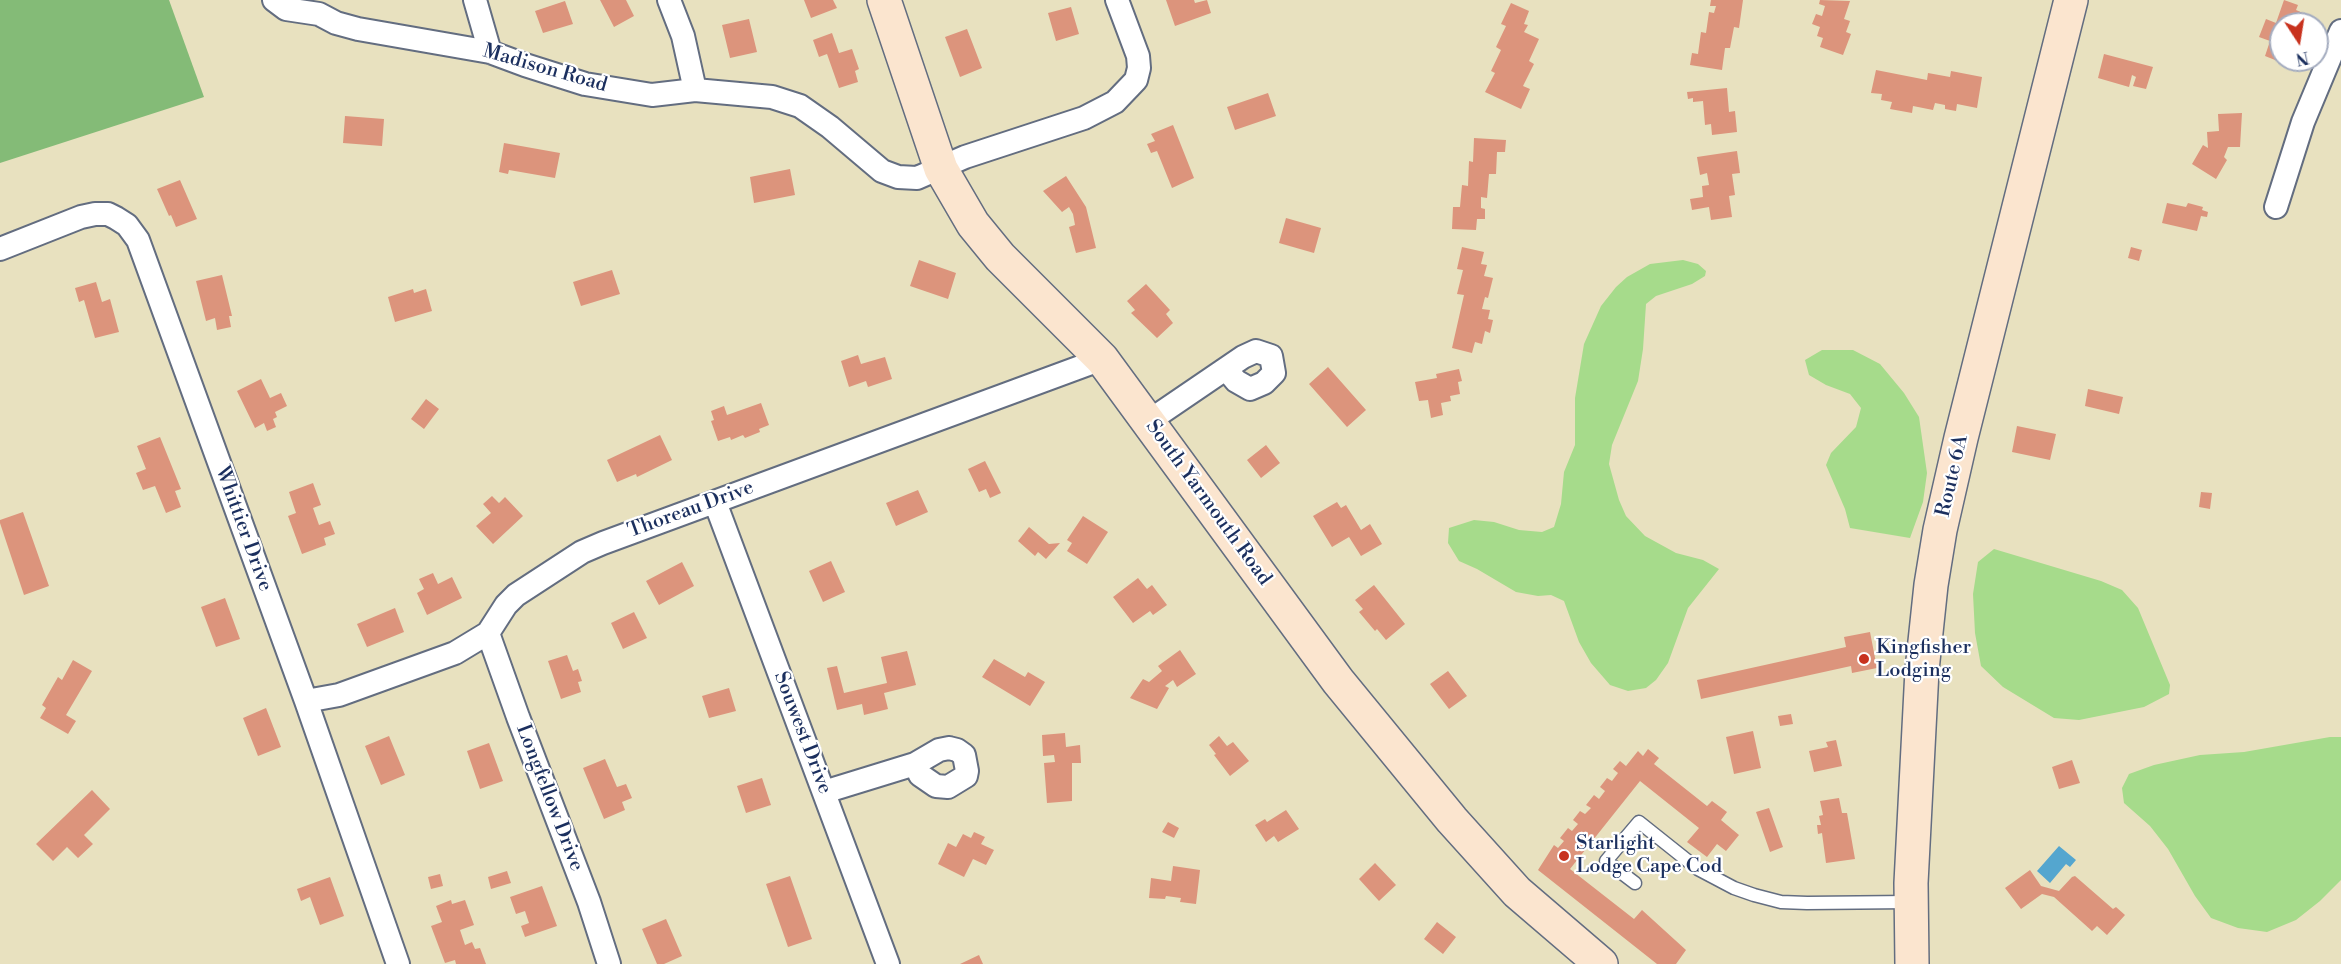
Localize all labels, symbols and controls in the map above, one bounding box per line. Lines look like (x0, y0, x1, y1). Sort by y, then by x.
north arrow (2269, 12, 2329, 72)
street label: Madison Road (480, 40, 610, 98)
text: N (2294, 47, 2311, 69)
street label: South Yarmouth Road (1140, 416, 1276, 590)
street label: Route 6A (1932, 433, 1974, 519)
street label: Whittier Drive (209, 463, 277, 595)
street label: Thoreau Drive (625, 476, 757, 544)
place label: Kingfisher Lodging (1876, 636, 1971, 683)
marker: Kingfisher Lodging (1857, 652, 1871, 666)
street label: Souwest Drive (768, 669, 836, 797)
street label: Longfellow Drive (510, 721, 588, 875)
place label: Starlight Lodge Cape Cod (1576, 832, 1722, 879)
marker: Starlight Lodge Cape Cod (1557, 849, 1571, 863)

